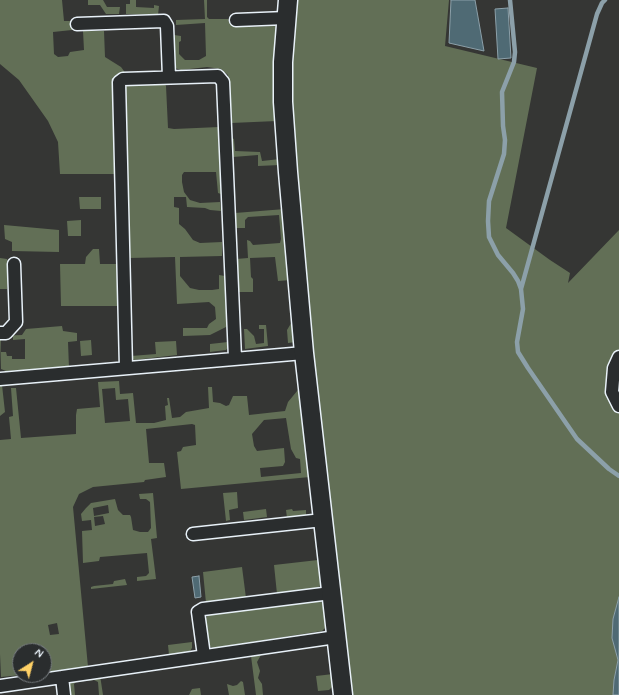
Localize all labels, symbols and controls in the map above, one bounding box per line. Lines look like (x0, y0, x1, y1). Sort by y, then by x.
north arrow (12, 643, 52, 683)
text: N (31, 646, 46, 662)

